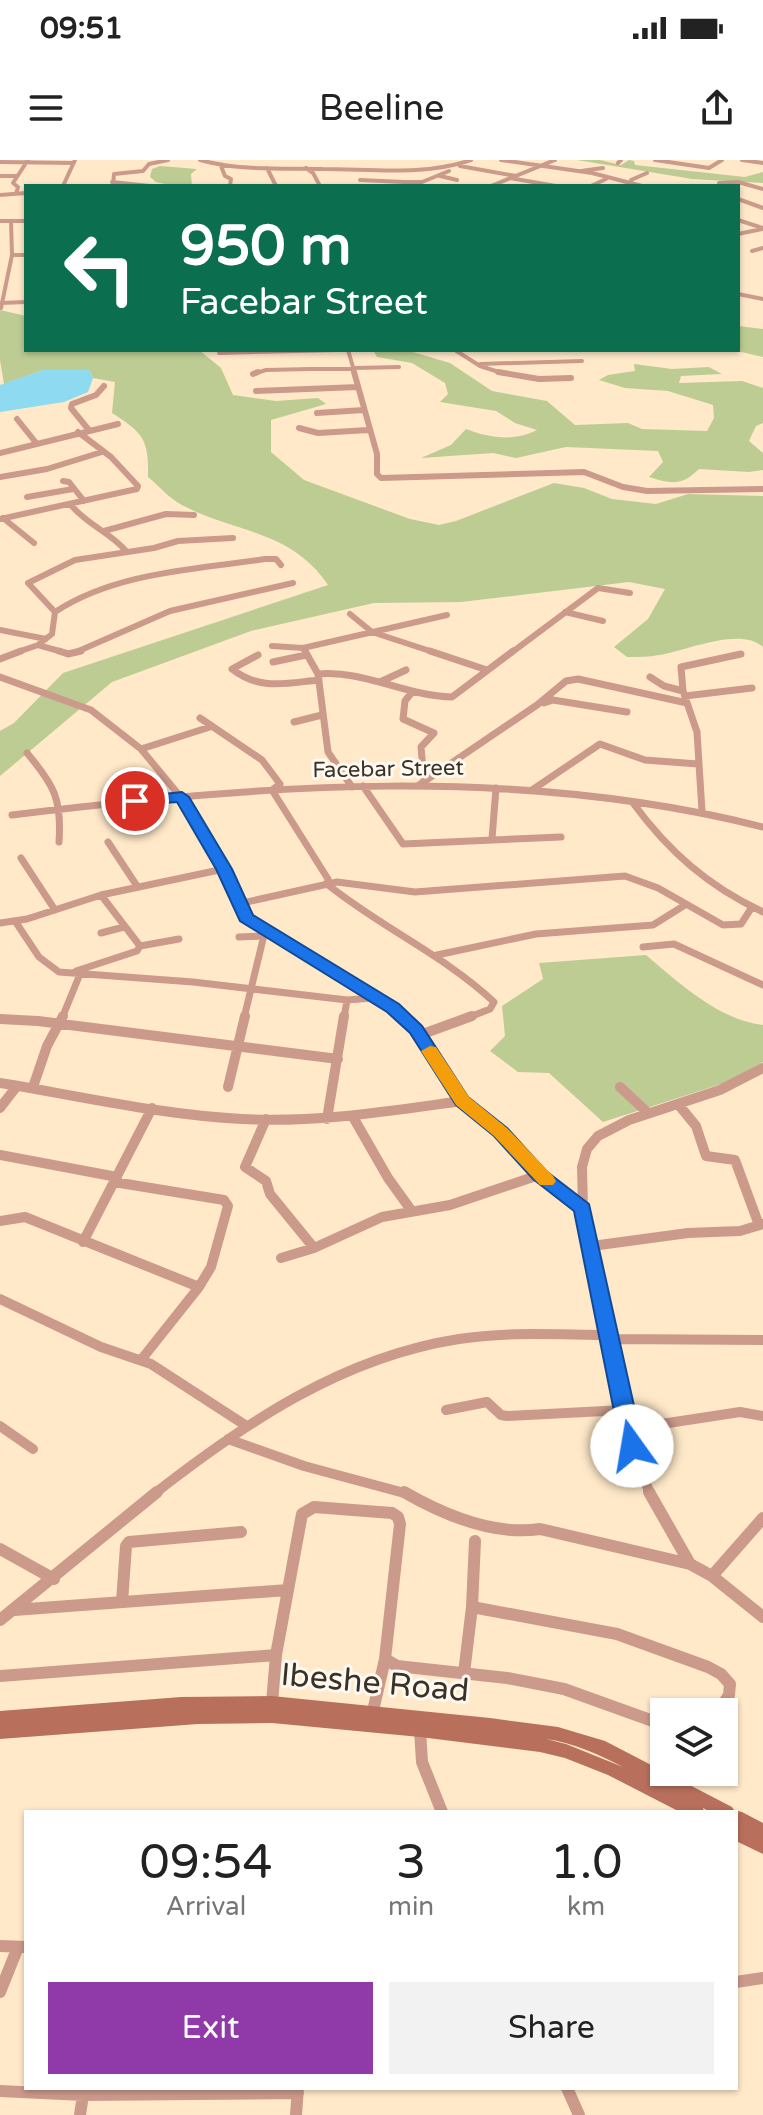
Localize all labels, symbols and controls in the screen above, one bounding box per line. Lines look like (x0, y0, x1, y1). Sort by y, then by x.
text: 09:51 (40, 10, 123, 47)
icon: menu (24, 86, 68, 130)
icon: share (695, 86, 739, 130)
text: Beeline (319, 87, 444, 130)
text: 950 m (180, 213, 351, 280)
icon: left (48, 216, 152, 320)
text: Facebar Street (180, 281, 428, 324)
street label: Facebar Street (312, 755, 464, 783)
pin (101, 767, 169, 835)
icon: arrive (113, 779, 157, 823)
position arrow (590, 1404, 674, 1488)
street label: Ibeshe Road (279, 1656, 471, 1710)
map controls (650, 1698, 738, 1786)
button: layers (650, 1698, 738, 1786)
text: 09:54 (139, 1834, 273, 1892)
text: 3 (396, 1834, 426, 1892)
text: 1.0 (550, 1834, 622, 1892)
text: Arrival (166, 1891, 246, 1922)
text: min (388, 1891, 434, 1922)
text: km (567, 1891, 605, 1922)
button: Exit (48, 1982, 373, 2074)
button: Share (389, 1982, 714, 2074)

